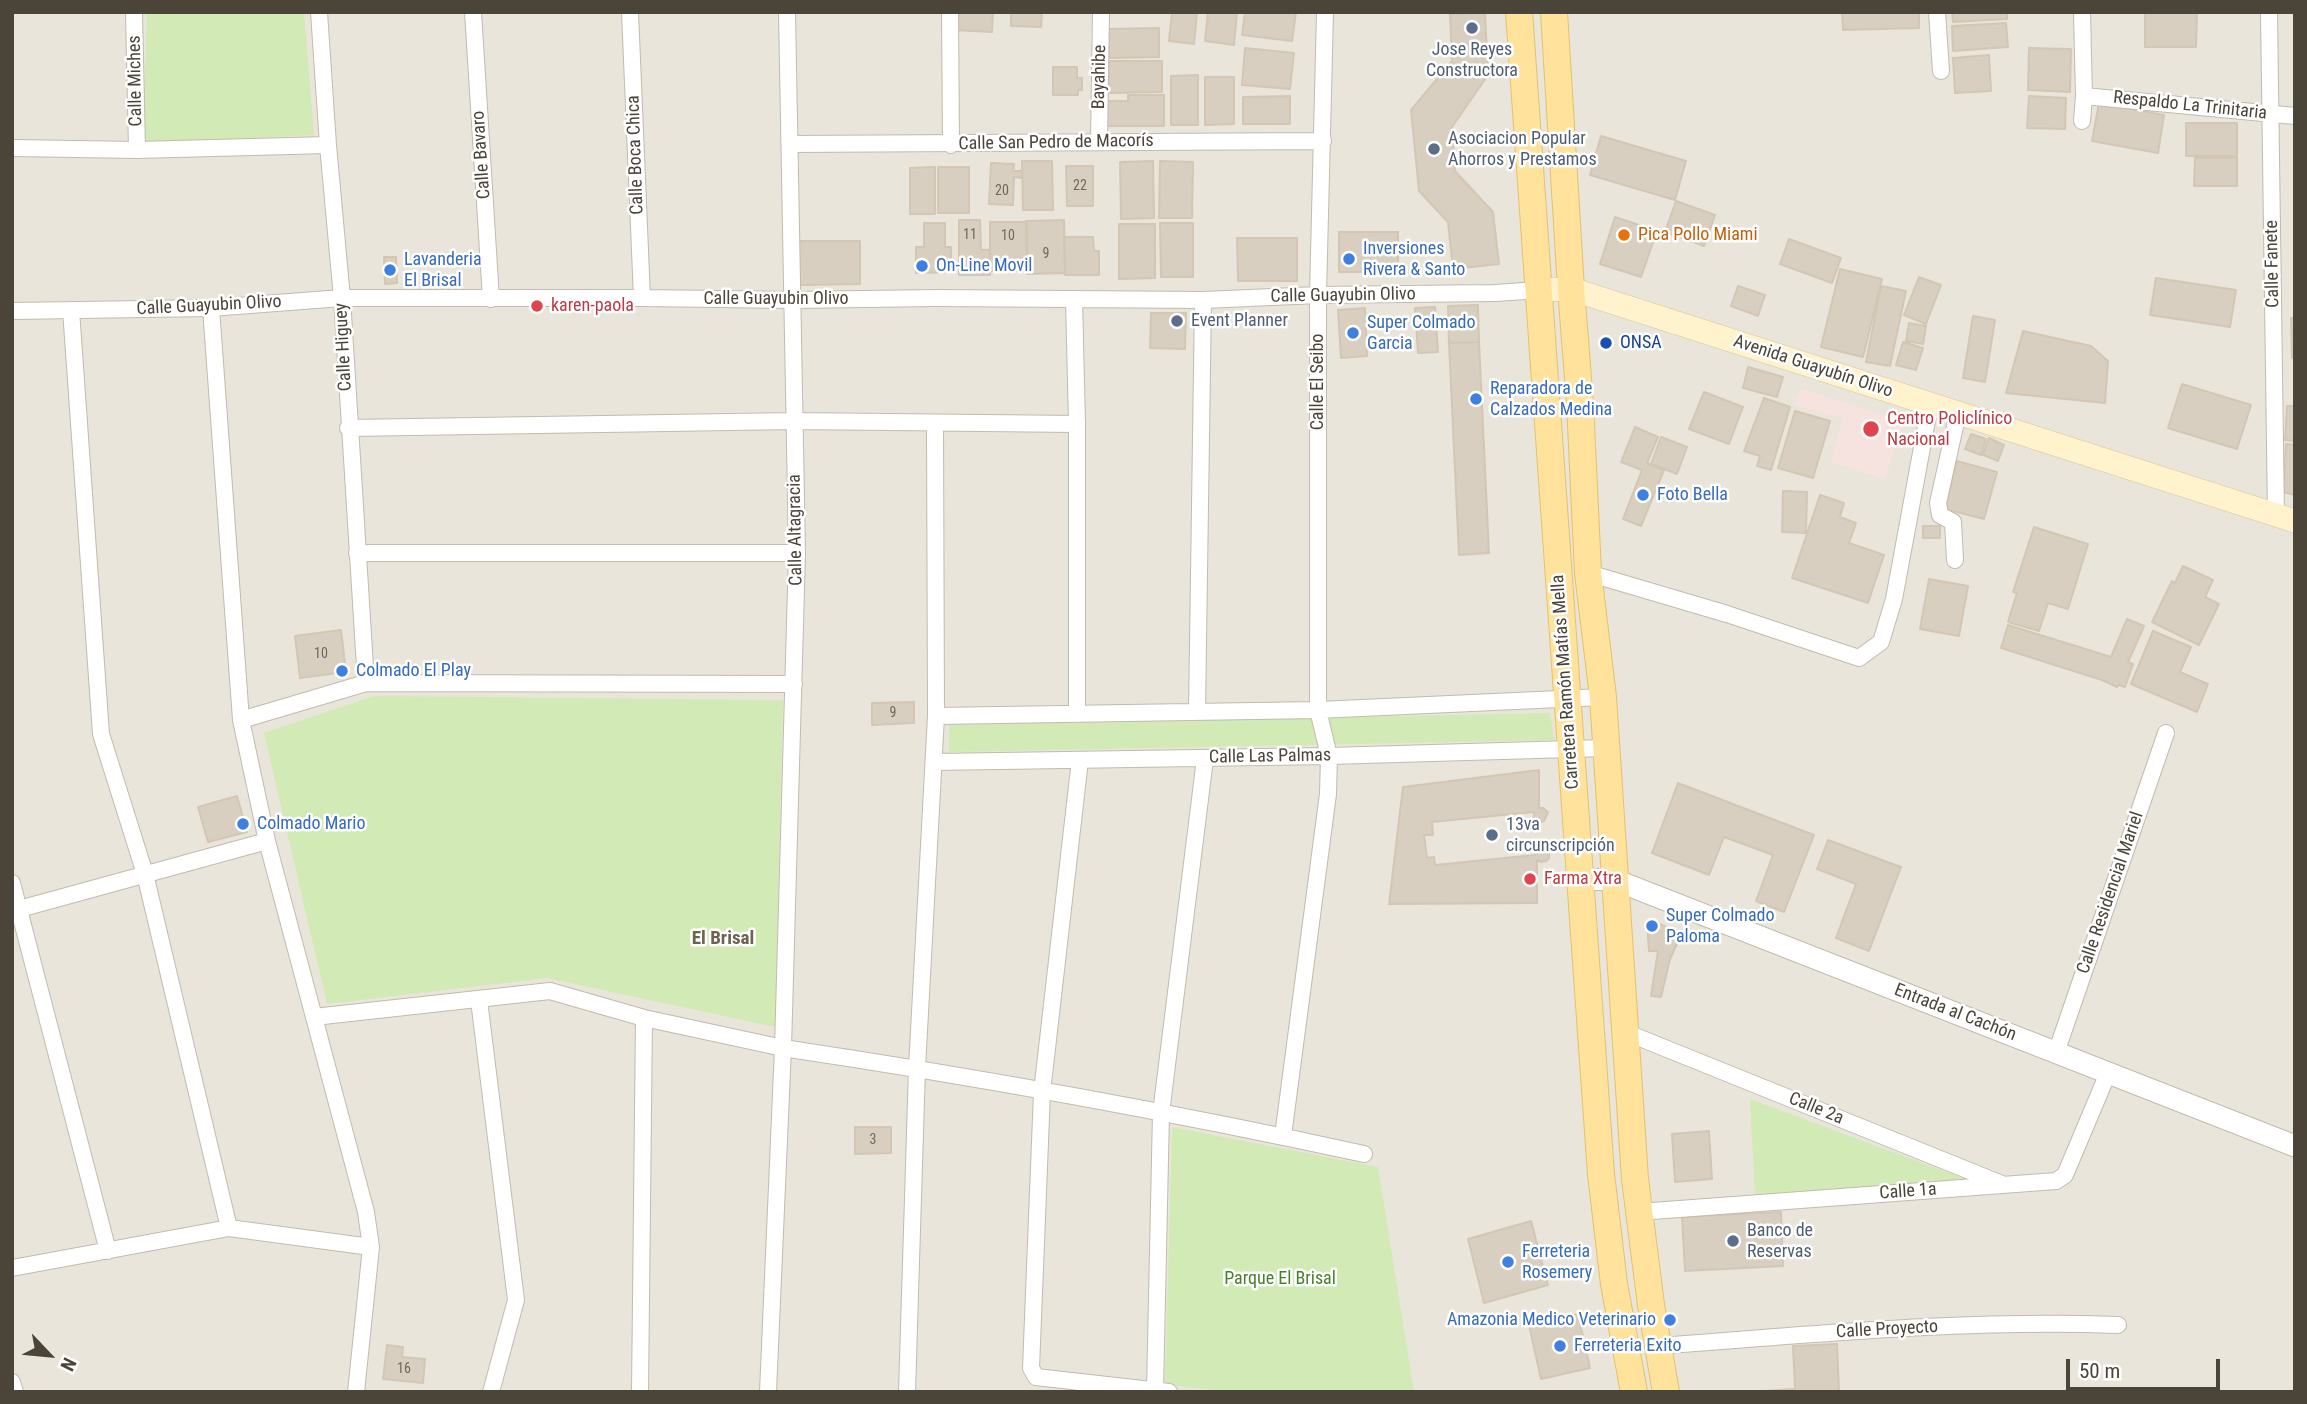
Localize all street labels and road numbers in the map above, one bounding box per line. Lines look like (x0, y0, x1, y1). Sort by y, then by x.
street label: Calle Miches (124, 35, 148, 127)
street label: Bayahibe (1089, 45, 1111, 109)
street label: Respaldo La Trinitaria (2112, 87, 2268, 125)
street label: Calle Boca Chica (623, 95, 649, 215)
street label: Calle Bavaro (468, 110, 496, 200)
street label: Calle San Pedro de Macorís (958, 130, 1154, 156)
street label: Calle Fanete (2261, 220, 2285, 308)
street label: Calle Guayubin Olivo (1270, 284, 1416, 308)
street label: Calle Guayubin Olivo (703, 288, 849, 310)
street label: Calle Guayubin Olivo (136, 291, 282, 321)
street label: Calle Higuey (331, 302, 357, 392)
street label: Avenida Guayubín Olivo (1731, 331, 1895, 403)
street label: Calle El Seibo (1307, 334, 1329, 430)
street label: Calle Altagracia (784, 474, 808, 586)
street label: Carretera Ramón Matías Mella (1548, 574, 1584, 790)
street label: Calle Las Palmas (1209, 745, 1331, 769)
street label: Calle Residencial Mariel (2073, 809, 2149, 977)
street label: Entrada al Cachón (1891, 980, 2019, 1046)
street label: Calle 2a (1785, 1088, 1847, 1130)
street label: Calle 1a (1879, 1179, 1937, 1205)
street label: Calle Proyecto (1835, 1317, 1939, 1343)

